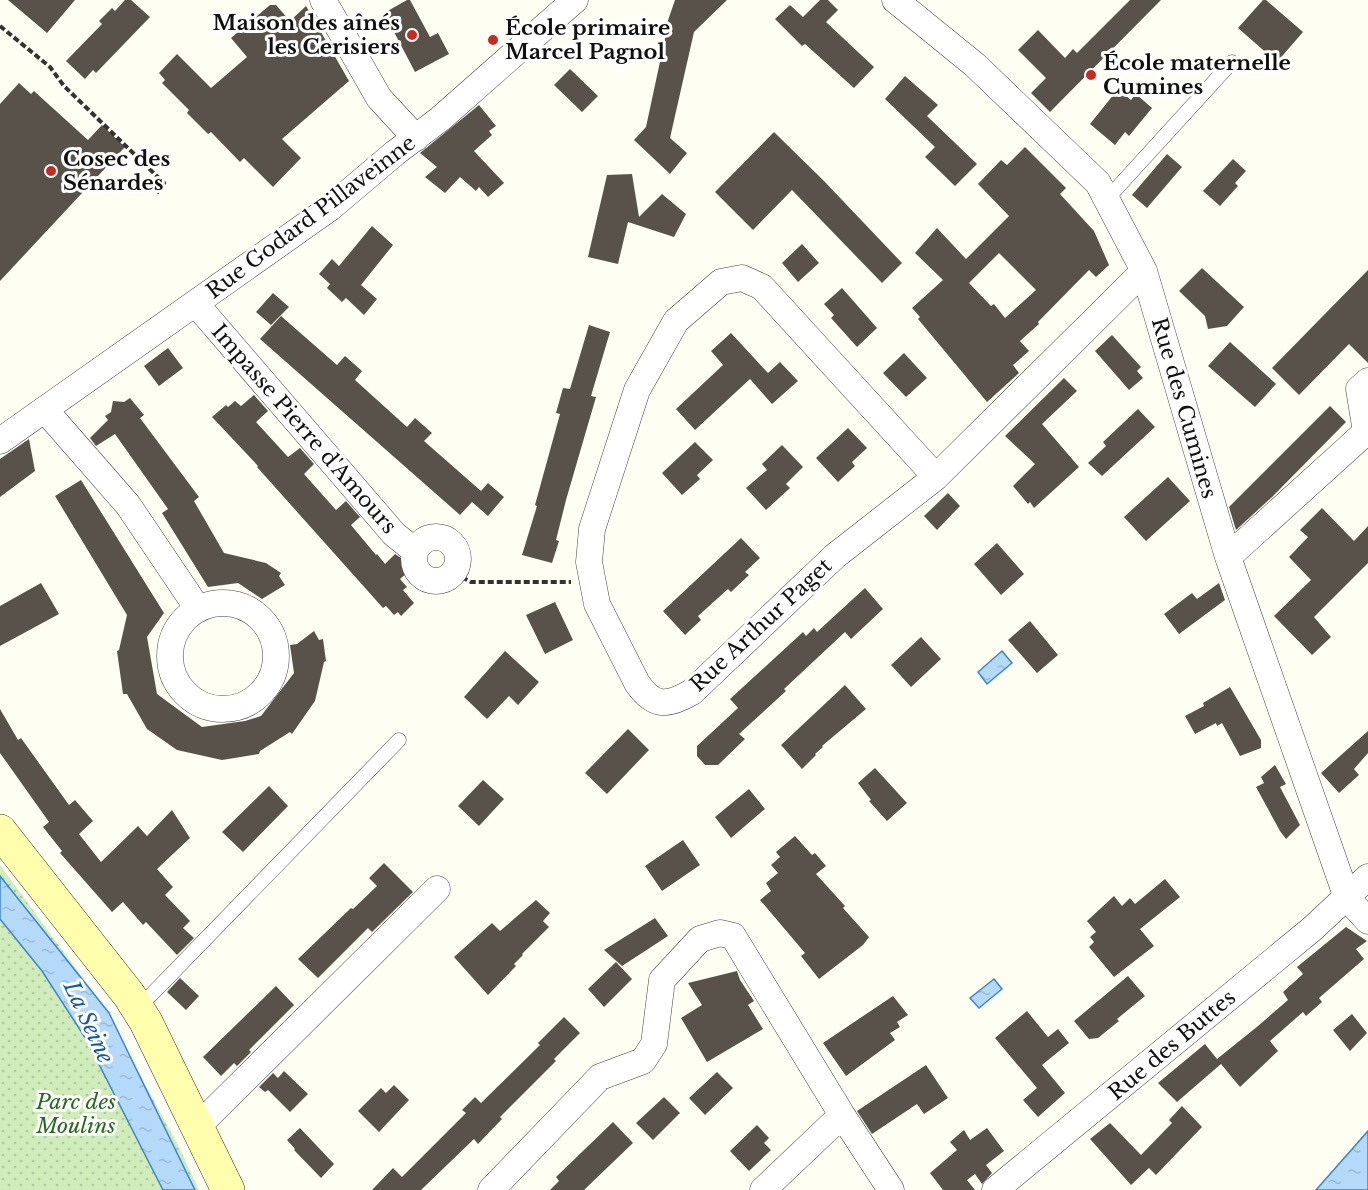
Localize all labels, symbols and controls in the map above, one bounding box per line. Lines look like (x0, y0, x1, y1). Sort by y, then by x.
place label: Maison des aînés les Cerisiers (213, 10, 400, 60)
place label: École primaire Marcel Pagnol (505, 15, 670, 65)
marker: Maison des aînés les Cerisiers (405, 28, 419, 42)
marker: École primaire Marcel Pagnol (486, 33, 500, 47)
place label: École maternelle Cumines (1103, 50, 1291, 100)
marker: École maternelle Cumines (1084, 68, 1098, 82)
street label: Rue Godard Pillaveinne (201, 130, 421, 304)
place label: Cosec des Sénardes (63, 146, 171, 196)
marker: Cosec des Sénardes (44, 164, 58, 178)
street label: Rue des Cumines (1146, 314, 1222, 502)
street label: Impasse Pierre d'Amours (206, 319, 402, 539)
street label: Rue Arthur Paget (685, 553, 837, 697)
water label: La Seine (57, 976, 119, 1068)
street label: Rue des Buttes (1103, 984, 1241, 1106)
park label: Parc des Moulins (35, 1089, 116, 1139)

